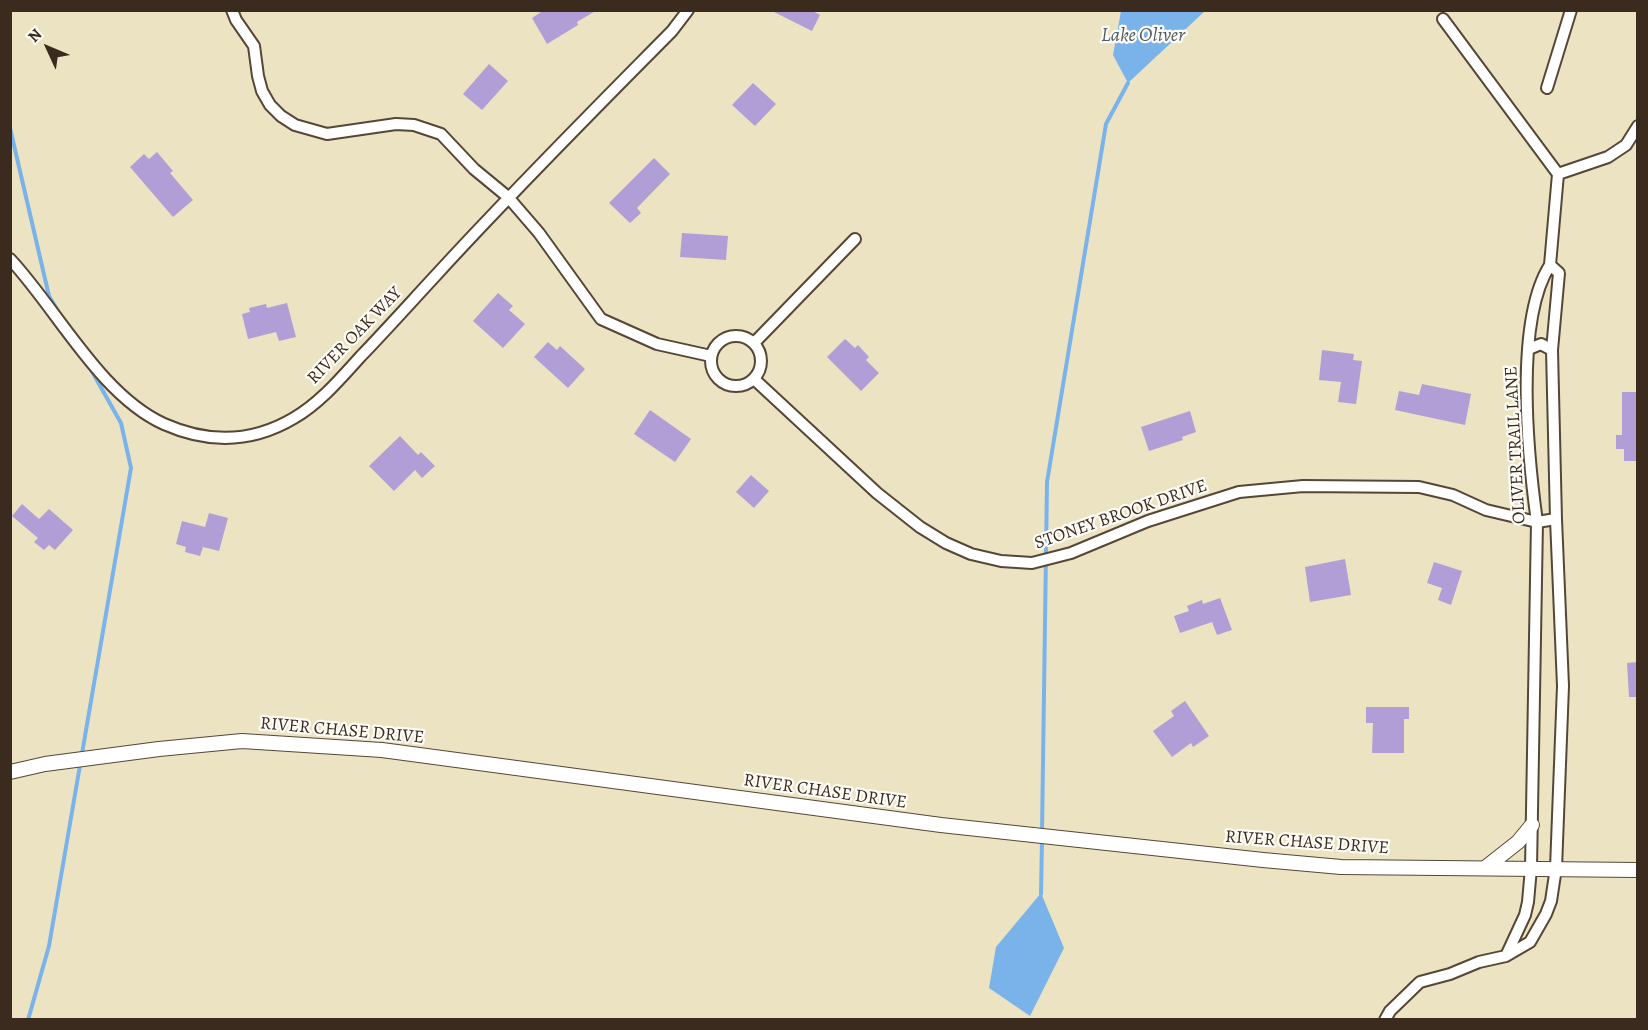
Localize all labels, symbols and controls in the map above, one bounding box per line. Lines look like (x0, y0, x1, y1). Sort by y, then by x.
north arrow (18, 18, 78, 78)
text: N (23, 24, 47, 47)
water label: Lake Oliver (1101, 24, 1185, 48)
street label: RIVER OAK WAY (303, 283, 407, 389)
street label: OLIVER TRAIL LANE (1501, 365, 1531, 525)
street label: STONEY BROOK DRIVE (1032, 475, 1210, 555)
street label: RIVER CHASE DRIVE (259, 713, 425, 749)
street label: RIVER CHASE DRIVE (742, 770, 908, 814)
street label: RIVER CHASE DRIVE (1224, 826, 1390, 860)

